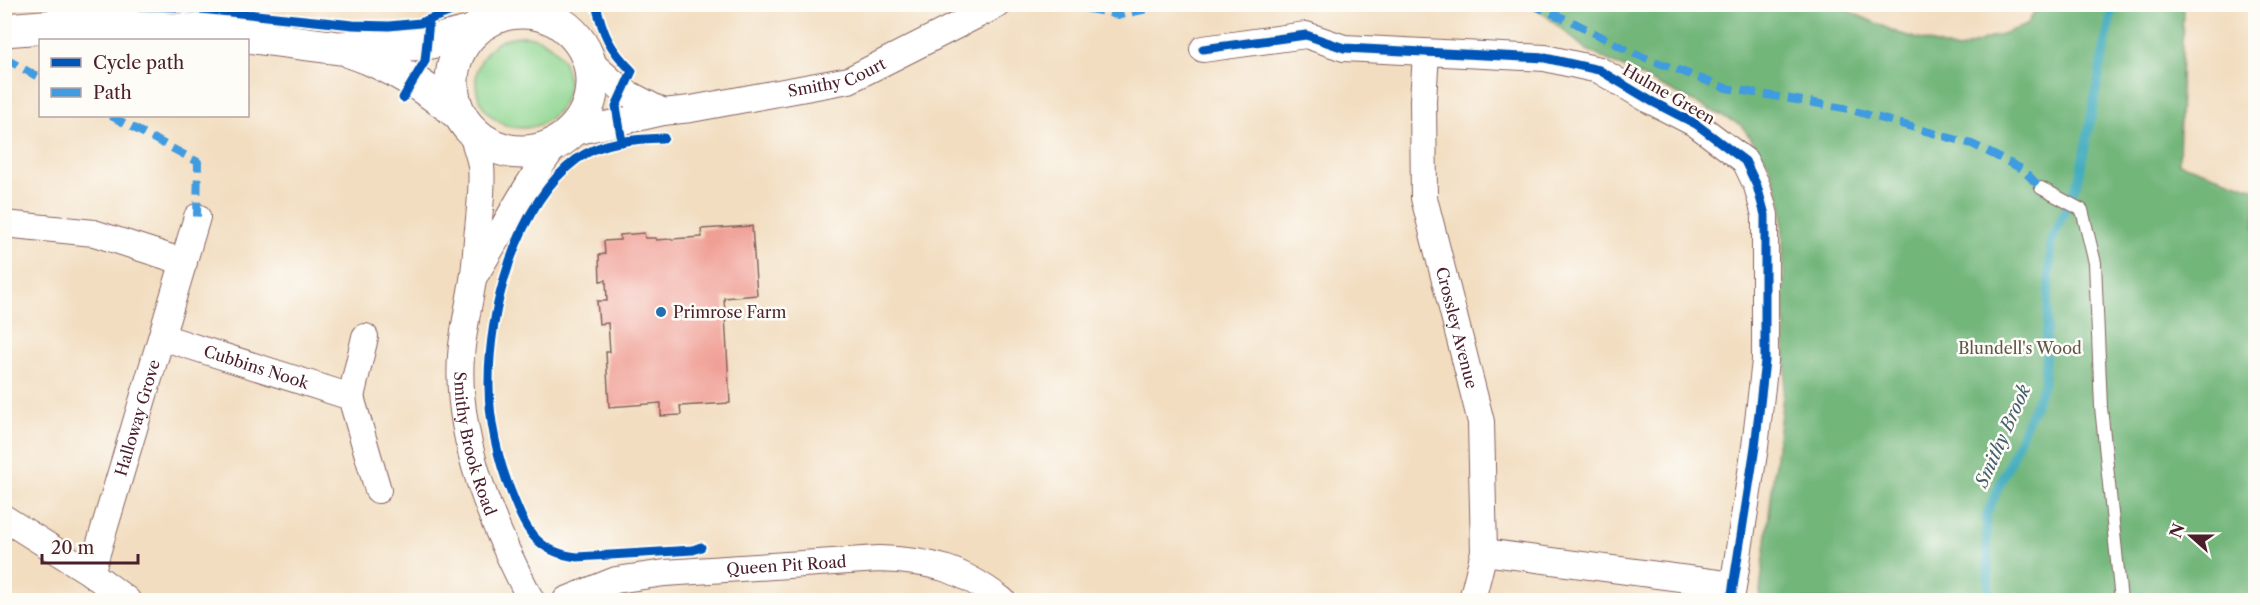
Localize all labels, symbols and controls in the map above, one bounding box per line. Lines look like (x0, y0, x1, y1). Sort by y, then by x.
legend (39, 39, 249, 117)
text: Cycle path (93, 52, 184, 74)
street label: Smithy Court (786, 53, 889, 101)
street label: Hulme Green (1619, 59, 1719, 129)
text: Path (93, 82, 132, 104)
street label: Crossley Avenue (1432, 265, 1482, 391)
place label: Primrose Farm (673, 302, 787, 322)
marker: Primrose Farm (654, 305, 668, 319)
park label: Blundell's Wood (1958, 338, 2082, 358)
street label: Cubbins Nook (201, 341, 312, 393)
street label: Halloway Grove (110, 357, 164, 478)
street label: Smithy Brook Road (450, 371, 501, 519)
water label: Smithy Brook (1970, 381, 2036, 492)
north arrow (2161, 506, 2221, 566)
text: N (2165, 520, 2189, 541)
scale bar (42, 527, 138, 565)
text: 20 m (51, 537, 95, 559)
street label: Queen Pit Road (726, 551, 847, 579)

